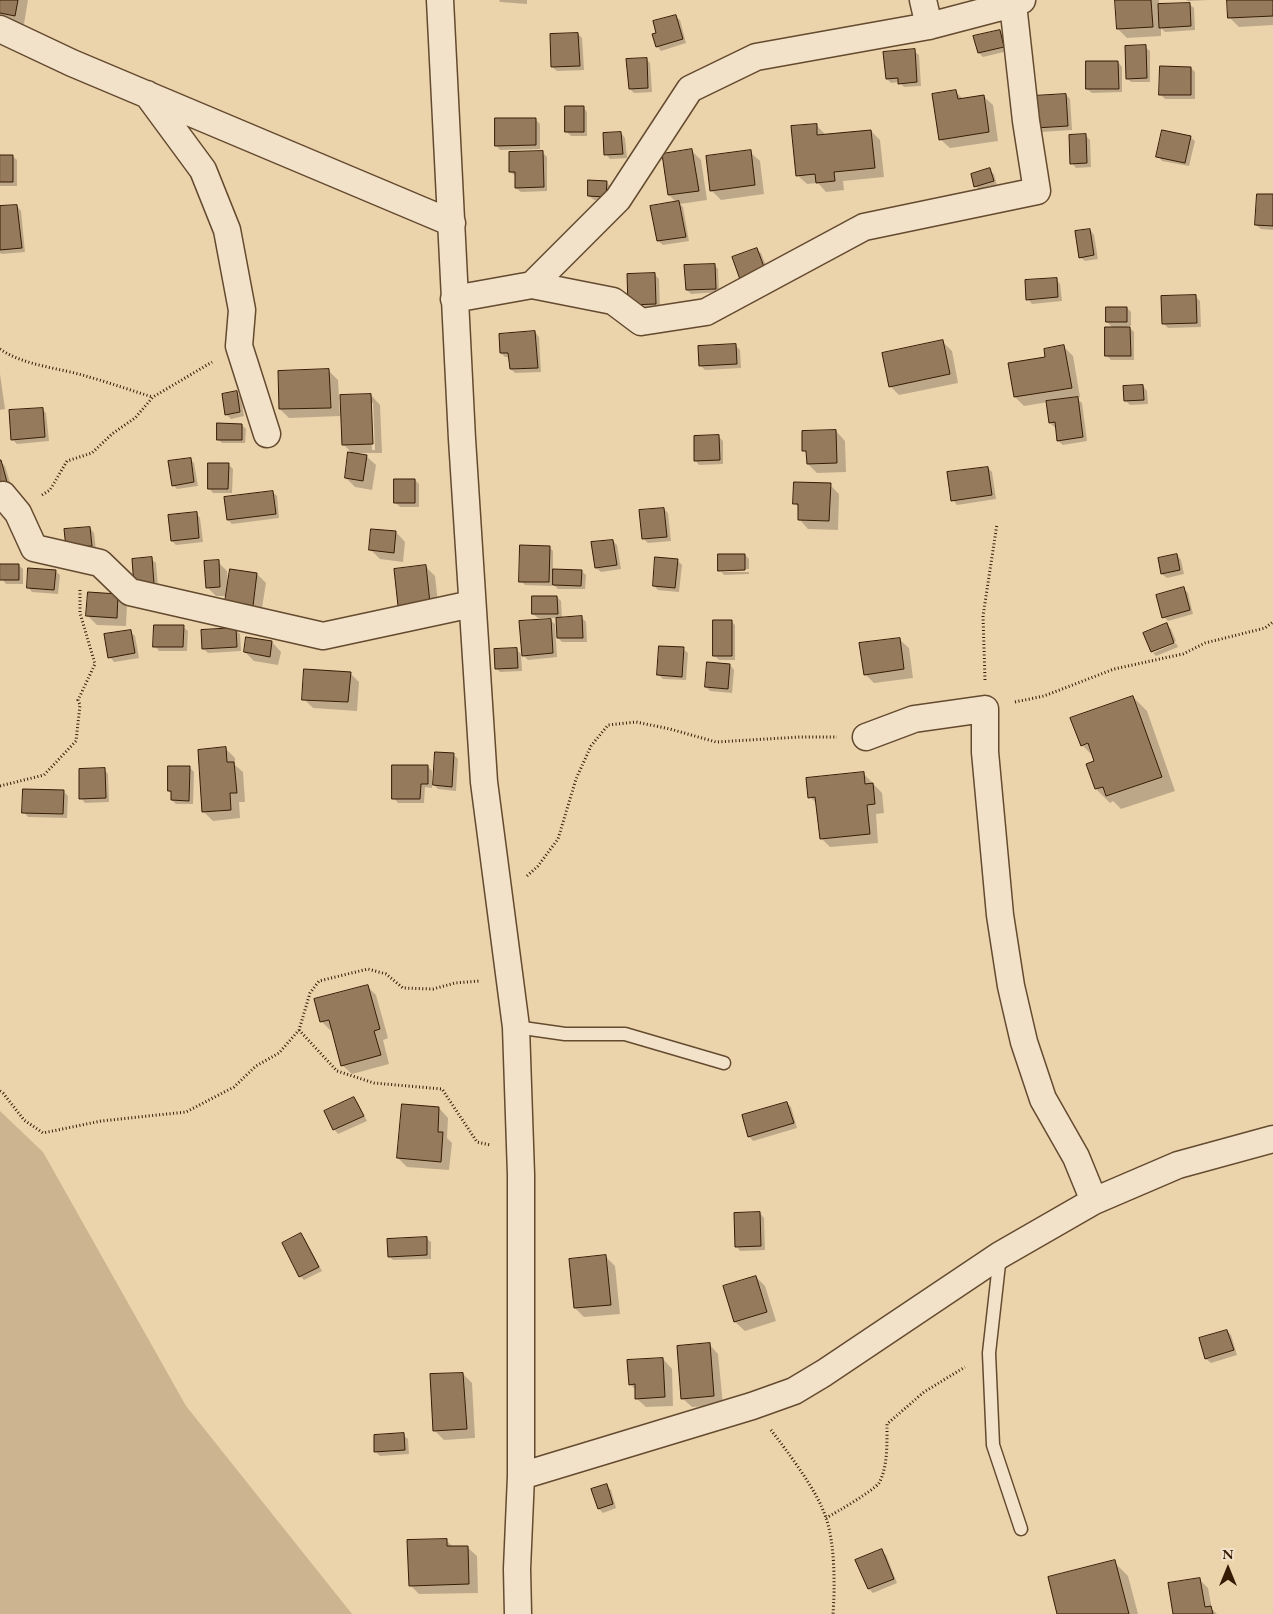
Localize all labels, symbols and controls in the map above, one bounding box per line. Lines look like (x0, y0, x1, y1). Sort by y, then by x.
north arrow (1203, 1544, 1253, 1594)
text: N (1222, 1545, 1234, 1563)

